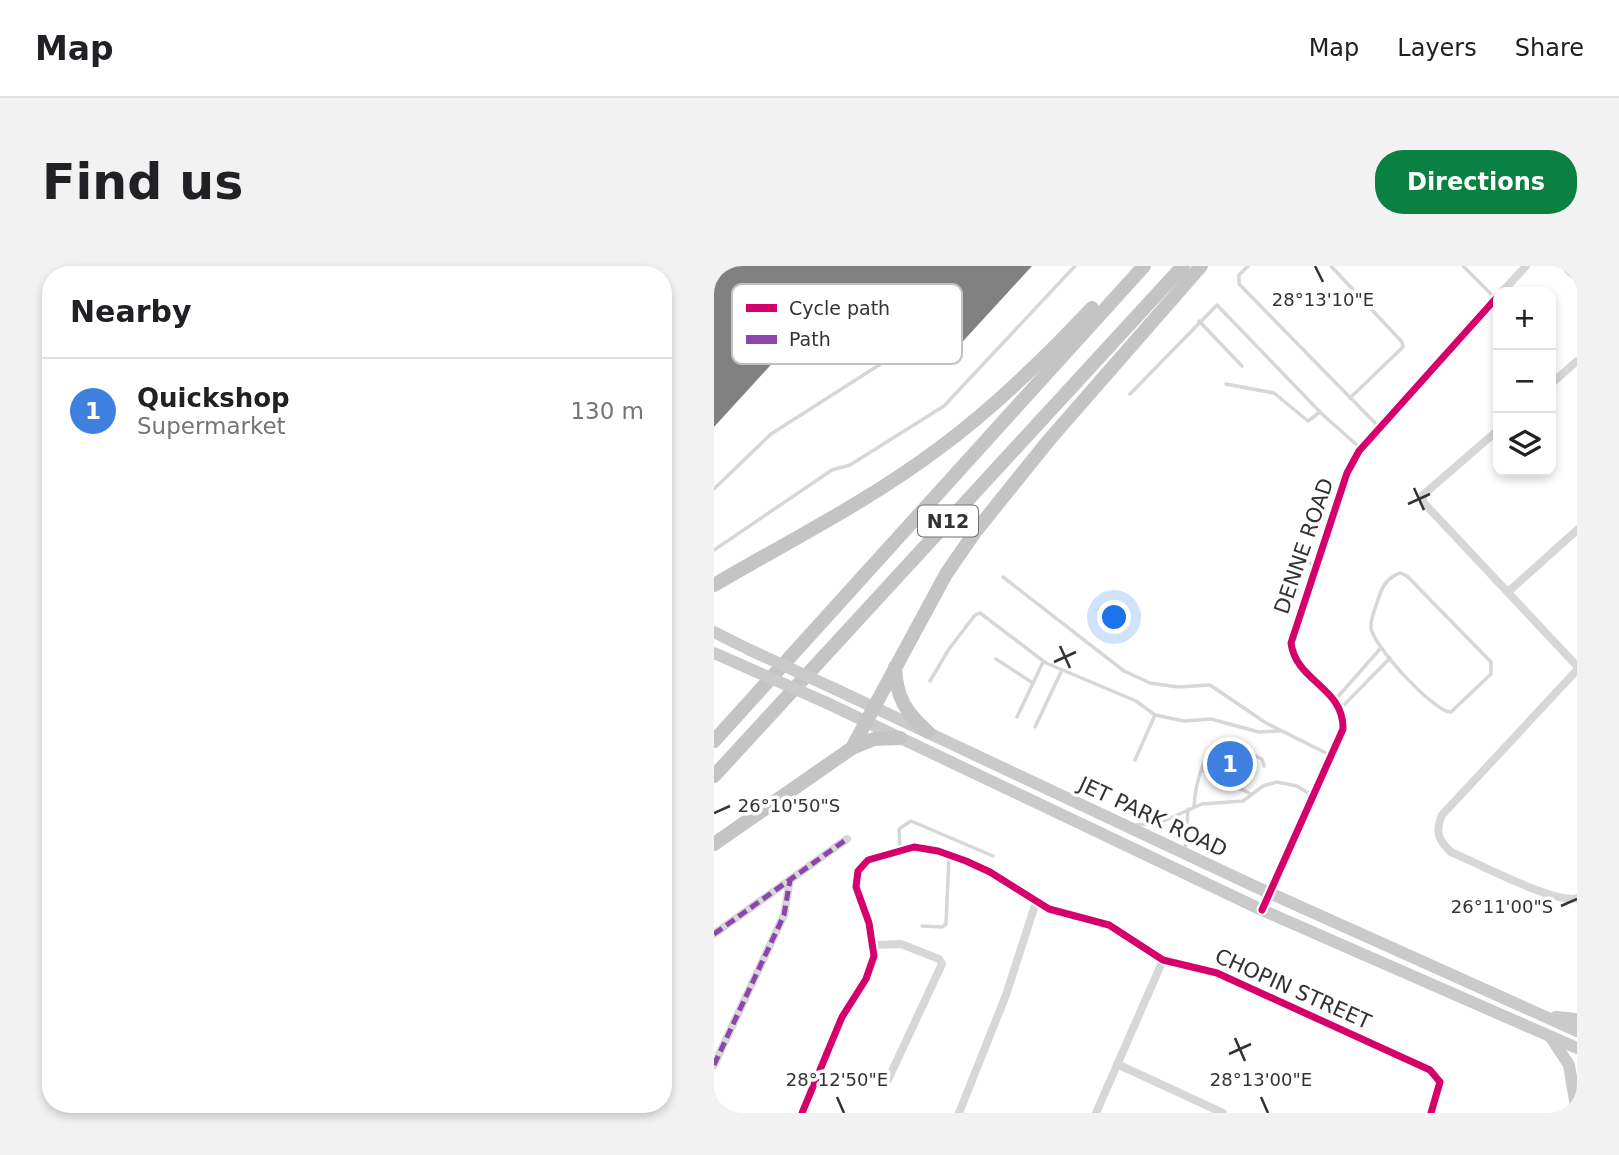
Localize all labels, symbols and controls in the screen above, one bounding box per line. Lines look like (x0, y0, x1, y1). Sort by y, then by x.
text: Map (35, 29, 114, 68)
text: Map (1309, 34, 1359, 62)
text: Layers (1397, 34, 1477, 62)
text: Share (1515, 34, 1584, 62)
button: Directions (1375, 150, 1577, 214)
text: Find us (42, 154, 243, 211)
legend (732, 284, 962, 364)
map controls (1493, 287, 1556, 476)
button: + (1493, 287, 1556, 350)
text: 28°13'10"E (1272, 289, 1374, 310)
text: Nearby (70, 294, 192, 329)
text: Cycle path (789, 297, 890, 319)
text: Path (789, 328, 831, 350)
button: − (1493, 350, 1556, 413)
text: Quickshop (137, 383, 290, 413)
text: 1 (85, 398, 101, 424)
text: 130 m (570, 398, 644, 424)
text: Supermarket (137, 413, 286, 439)
button: layers (1493, 413, 1556, 476)
street label: DENNE ROAD (1270, 475, 1338, 617)
road number: N12 (918, 506, 978, 536)
your location (1097, 600, 1131, 634)
pin: 1 (1207, 738, 1253, 790)
street label: JET PARK ROAD (1073, 771, 1231, 862)
text: 26°10'50"S (738, 795, 840, 816)
text: 26°11'00"S (1451, 896, 1553, 917)
street label: CHOPIN STREET (1211, 944, 1375, 1034)
text: 28°12'50"E (786, 1069, 888, 1090)
text: 28°13'00"E (1210, 1069, 1312, 1090)

